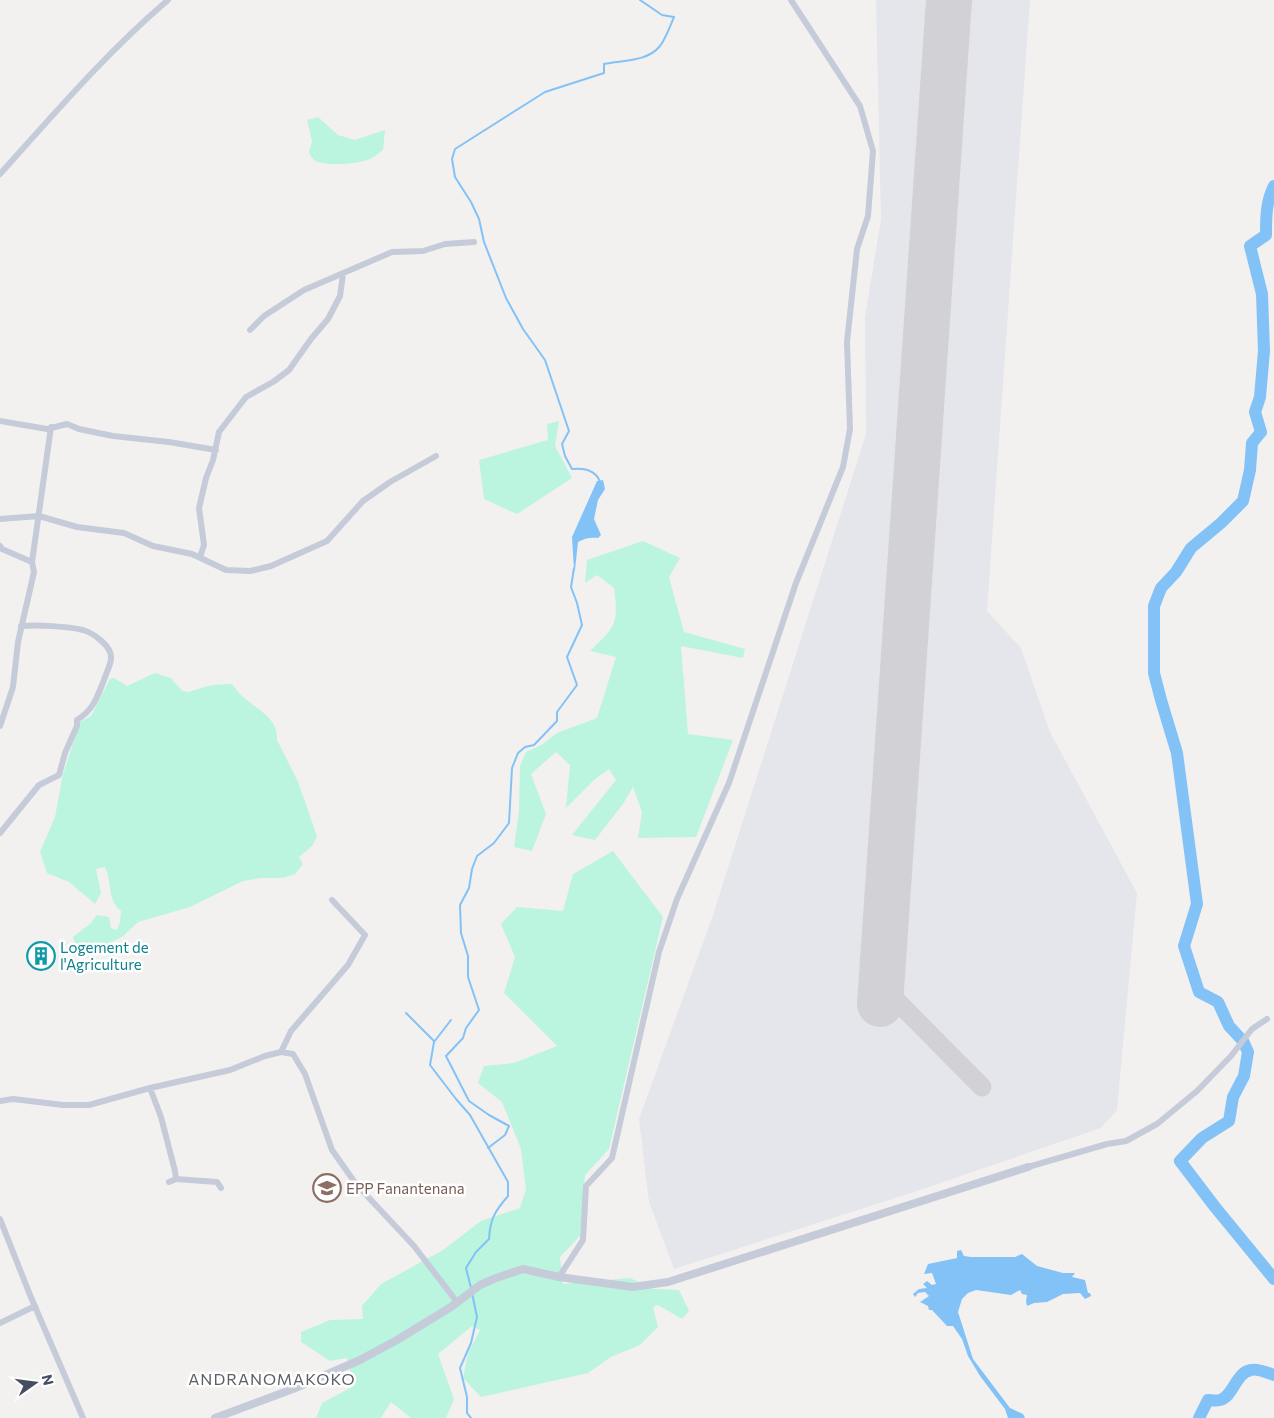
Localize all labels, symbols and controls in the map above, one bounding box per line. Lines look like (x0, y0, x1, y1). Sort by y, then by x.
place label: Logement de l'Agriculture (60, 938, 149, 973)
building icon: Logement de l'Agriculture (26, 941, 56, 971)
school or university icon: EPP Fanantenana (312, 1173, 342, 1203)
place label: EPP Fanantenana (346, 1179, 465, 1197)
north arrow (10, 1358, 60, 1408)
district label: ANDRANOMAKOKO (188, 1369, 356, 1388)
text: N (39, 1373, 58, 1387)

